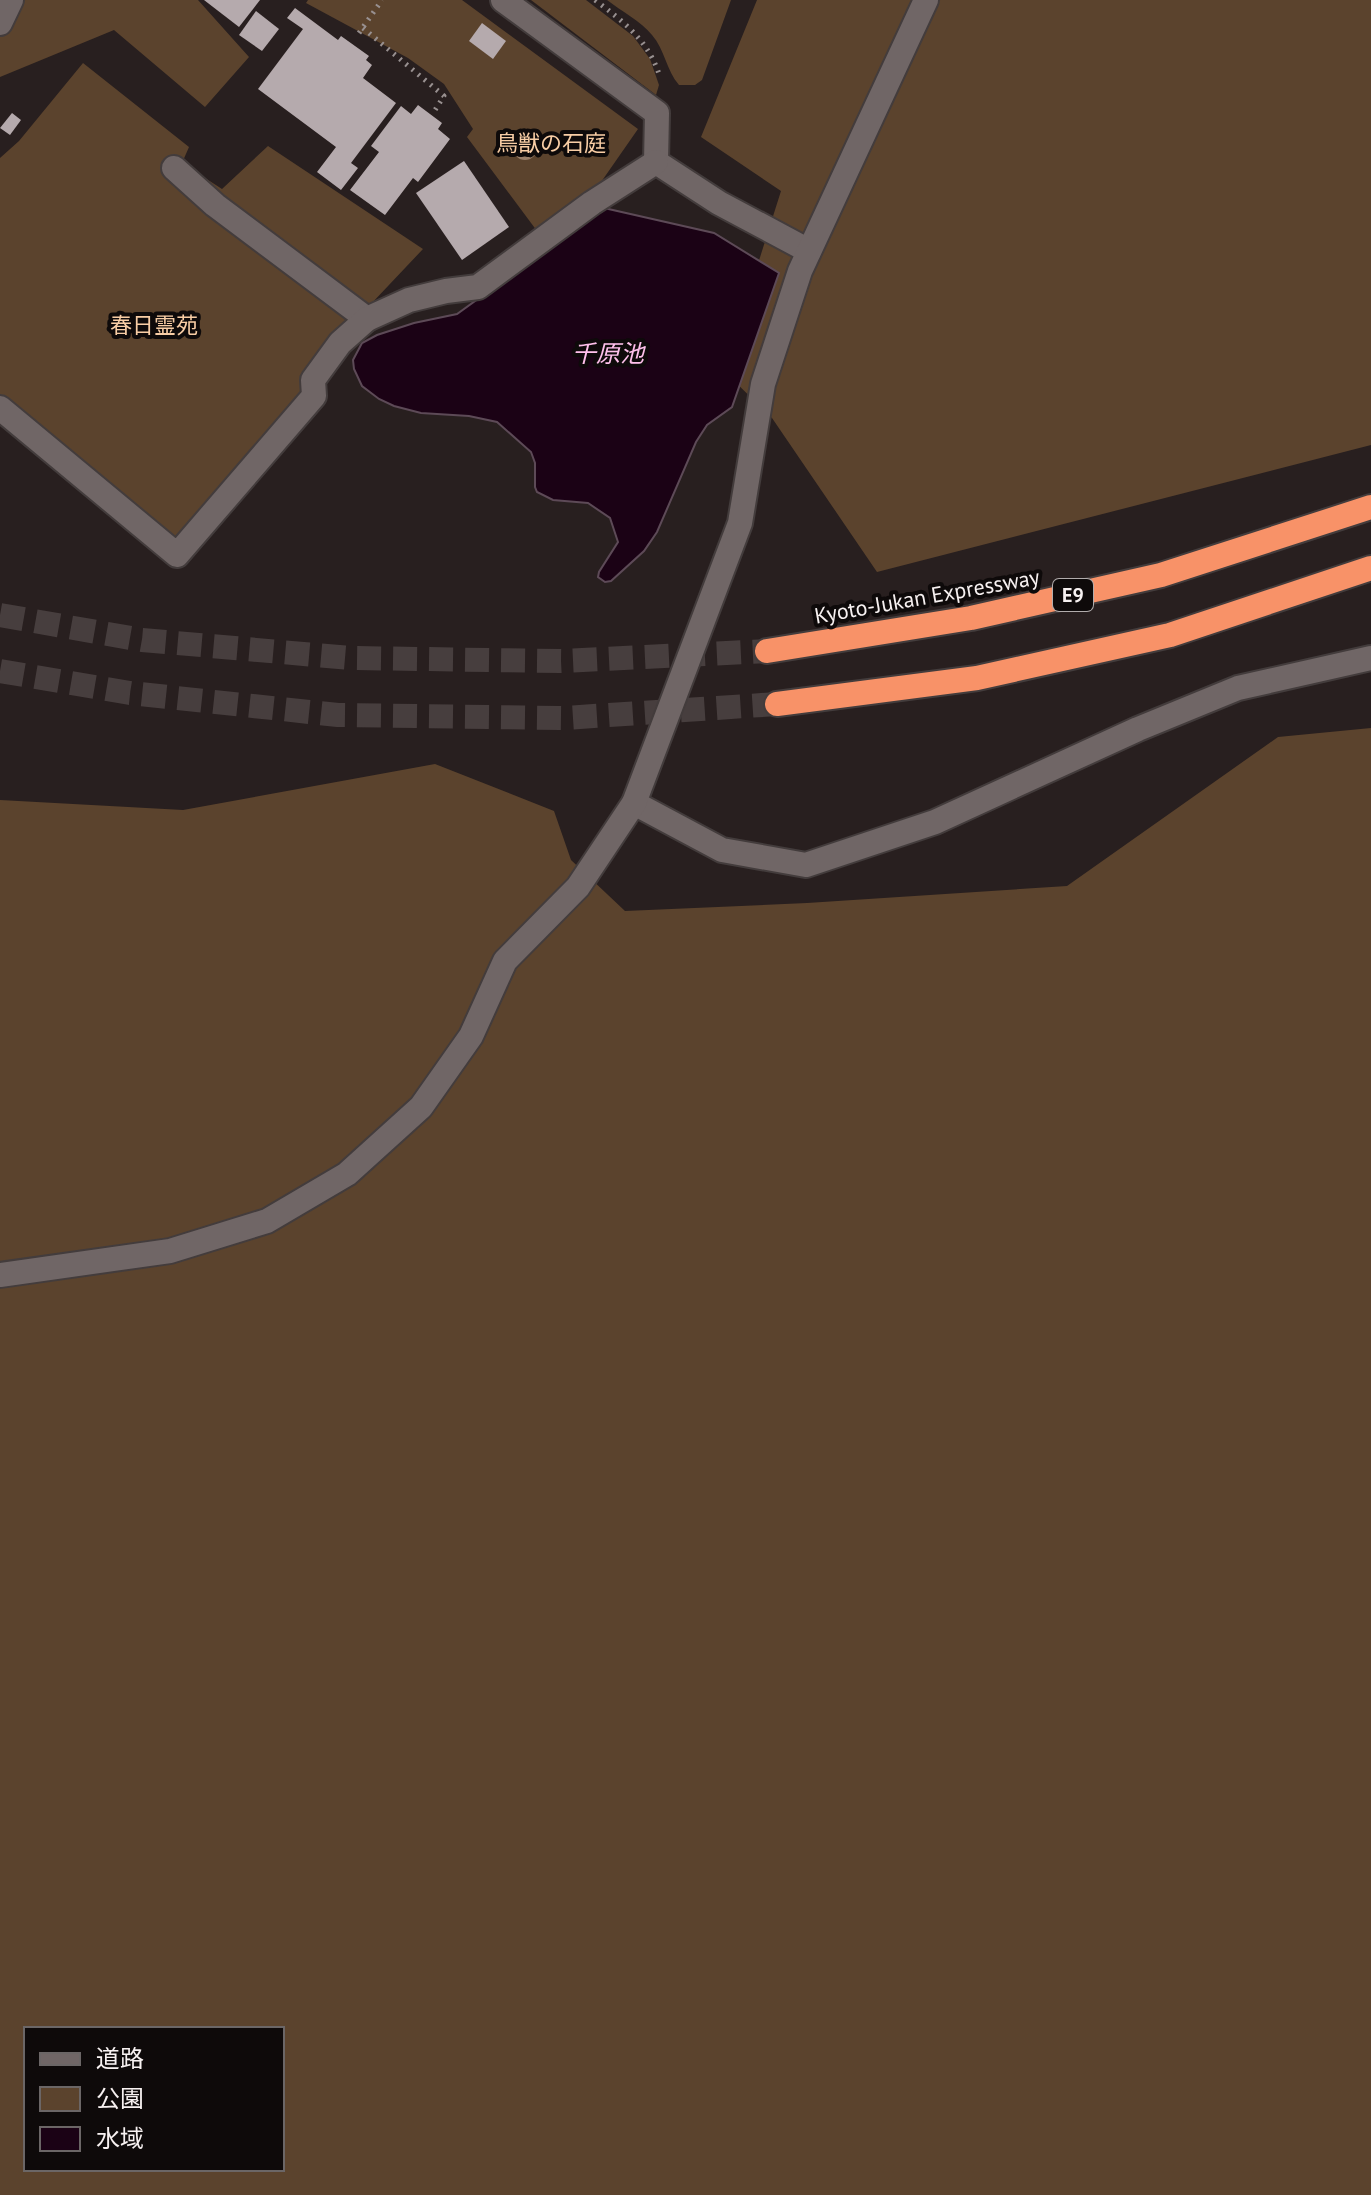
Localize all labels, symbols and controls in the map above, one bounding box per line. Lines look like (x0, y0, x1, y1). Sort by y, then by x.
park label: 鳥獣の石庭 (496, 129, 606, 157)
park label: 春日霊苑 (110, 311, 198, 339)
water label: 千原池 (572, 338, 646, 369)
street label: Kyoto-Jukan Expressway (812, 562, 1042, 630)
road number: E9 (1053, 579, 1093, 611)
legend (24, 2027, 284, 2171)
text: 道路 (96, 2043, 144, 2074)
text: 公園 (96, 2083, 144, 2114)
text: 水域 (96, 2123, 144, 2154)

